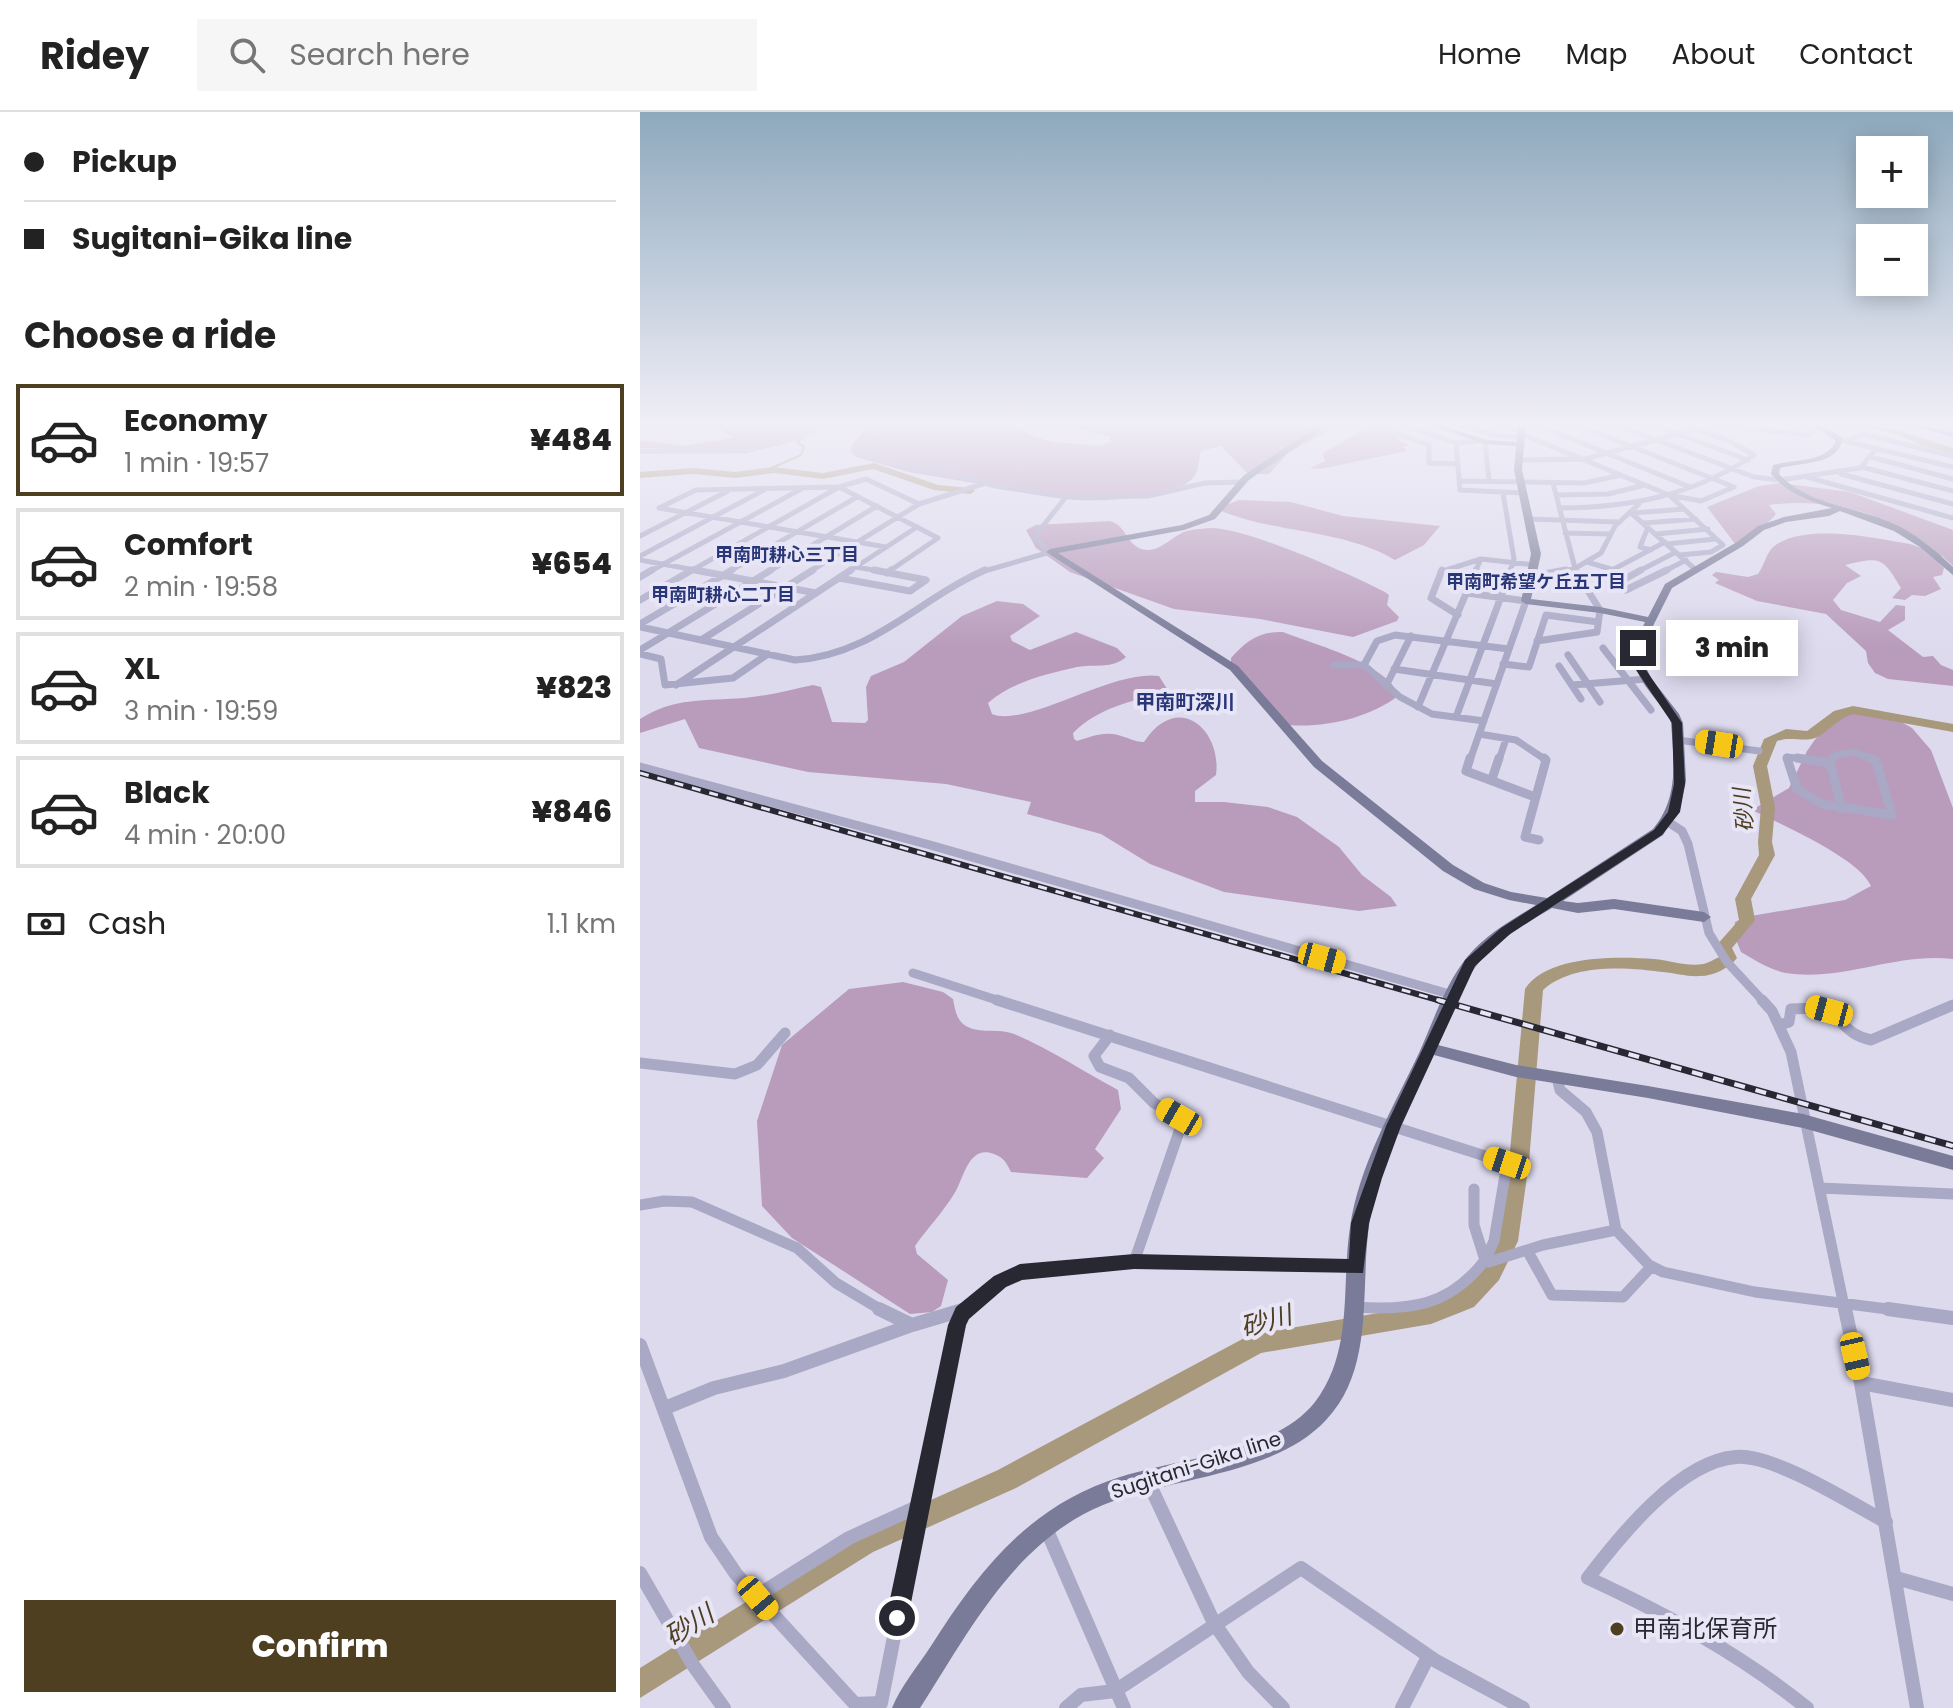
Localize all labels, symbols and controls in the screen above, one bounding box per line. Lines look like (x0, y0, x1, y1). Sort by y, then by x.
search box (197, 19, 757, 91)
text: Ridey (40, 29, 149, 82)
icon: search (225, 33, 269, 77)
text: Search here (289, 33, 470, 76)
text: Home (1438, 35, 1521, 74)
text: Map (1565, 35, 1627, 74)
text: About (1671, 35, 1755, 74)
text: Contact (1799, 35, 1913, 74)
map controls (1856, 136, 1928, 296)
button: + (1856, 136, 1928, 208)
text: Pickup (72, 140, 177, 183)
text: Sugitani-Gika line (72, 217, 352, 260)
button: − (1856, 224, 1928, 296)
text: Choose a ride (24, 310, 276, 361)
text: Economy (124, 399, 268, 442)
icon: car (28, 404, 100, 476)
text: ¥484 (530, 418, 612, 461)
text: 1 min · 19:57 (124, 445, 269, 481)
text: Comfort (124, 523, 253, 566)
icon: car (28, 528, 100, 600)
text: ¥654 (532, 542, 612, 585)
district label: 甲南町耕心三丁目 (715, 542, 859, 567)
text: 2 min · 19:58 (124, 569, 278, 605)
district label: 甲南町希望ケ丘五丁目 (1446, 569, 1626, 594)
district label: 甲南町耕心二丁目 (651, 582, 795, 607)
callout: 3 min (1666, 620, 1798, 676)
route end (1620, 630, 1656, 666)
text: 3 min (1695, 630, 1769, 666)
text: XL (124, 647, 160, 690)
icon: car (28, 652, 100, 724)
text: ¥823 (536, 666, 612, 709)
district label: 甲南町深川 (1135, 688, 1235, 716)
text: 3 min · 19:59 (124, 693, 278, 729)
car (1693, 728, 1745, 760)
text: Black (124, 771, 210, 814)
icon: car (28, 776, 100, 848)
water label: 砂川 (1726, 785, 1761, 833)
text: ¥846 (532, 790, 612, 833)
text: 4 min · 20:00 (124, 817, 286, 853)
icon: cash (24, 902, 68, 946)
text: Cash (88, 902, 166, 945)
text: 1.1 km (547, 906, 616, 942)
car (1296, 940, 1348, 976)
car (1803, 993, 1855, 1029)
car (1152, 1095, 1206, 1139)
car (1480, 1144, 1534, 1182)
water label: 砂川 (1236, 1296, 1299, 1345)
car (1838, 1330, 1872, 1382)
street label: Sugitani-Gika line (1107, 1424, 1285, 1506)
car (733, 1572, 783, 1624)
water label: 砂川 (657, 1594, 723, 1654)
button: Confirm (24, 1600, 616, 1692)
route start (879, 1600, 915, 1636)
place label: 甲南北保育所 (1633, 1612, 1777, 1645)
marker: 甲南北保育所 (1608, 1620, 1626, 1638)

